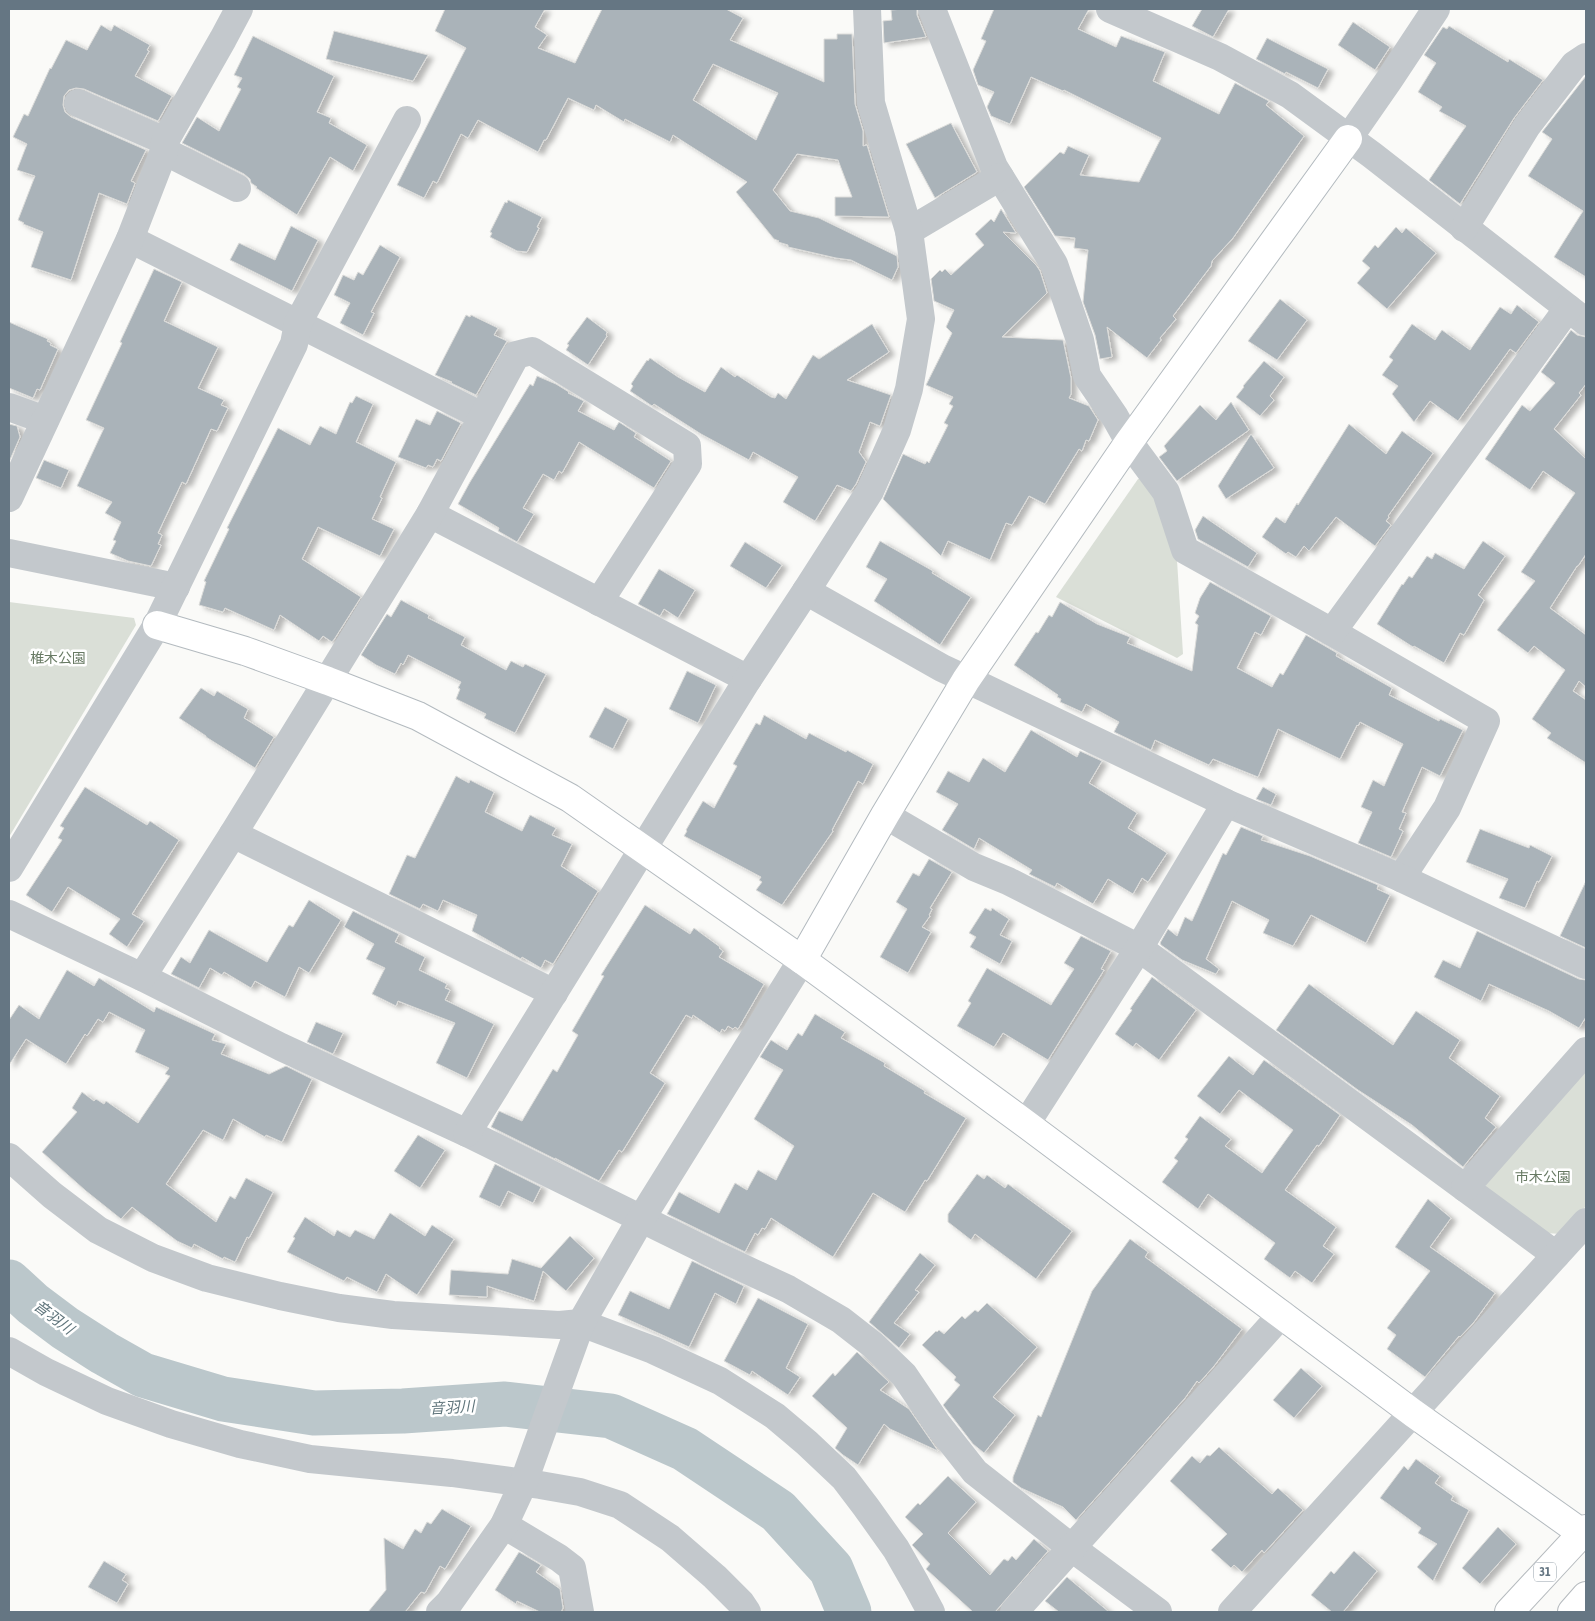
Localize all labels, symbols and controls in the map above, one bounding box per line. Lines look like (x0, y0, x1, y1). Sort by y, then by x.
park label: 椎木公園 (30, 650, 86, 666)
park label: 市木公園 (1515, 1169, 1571, 1185)
water label: 音羽川 (31, 1297, 79, 1339)
water label: 音羽川 (429, 1397, 477, 1417)
road number: 31 (1534, 1562, 1556, 1581)

